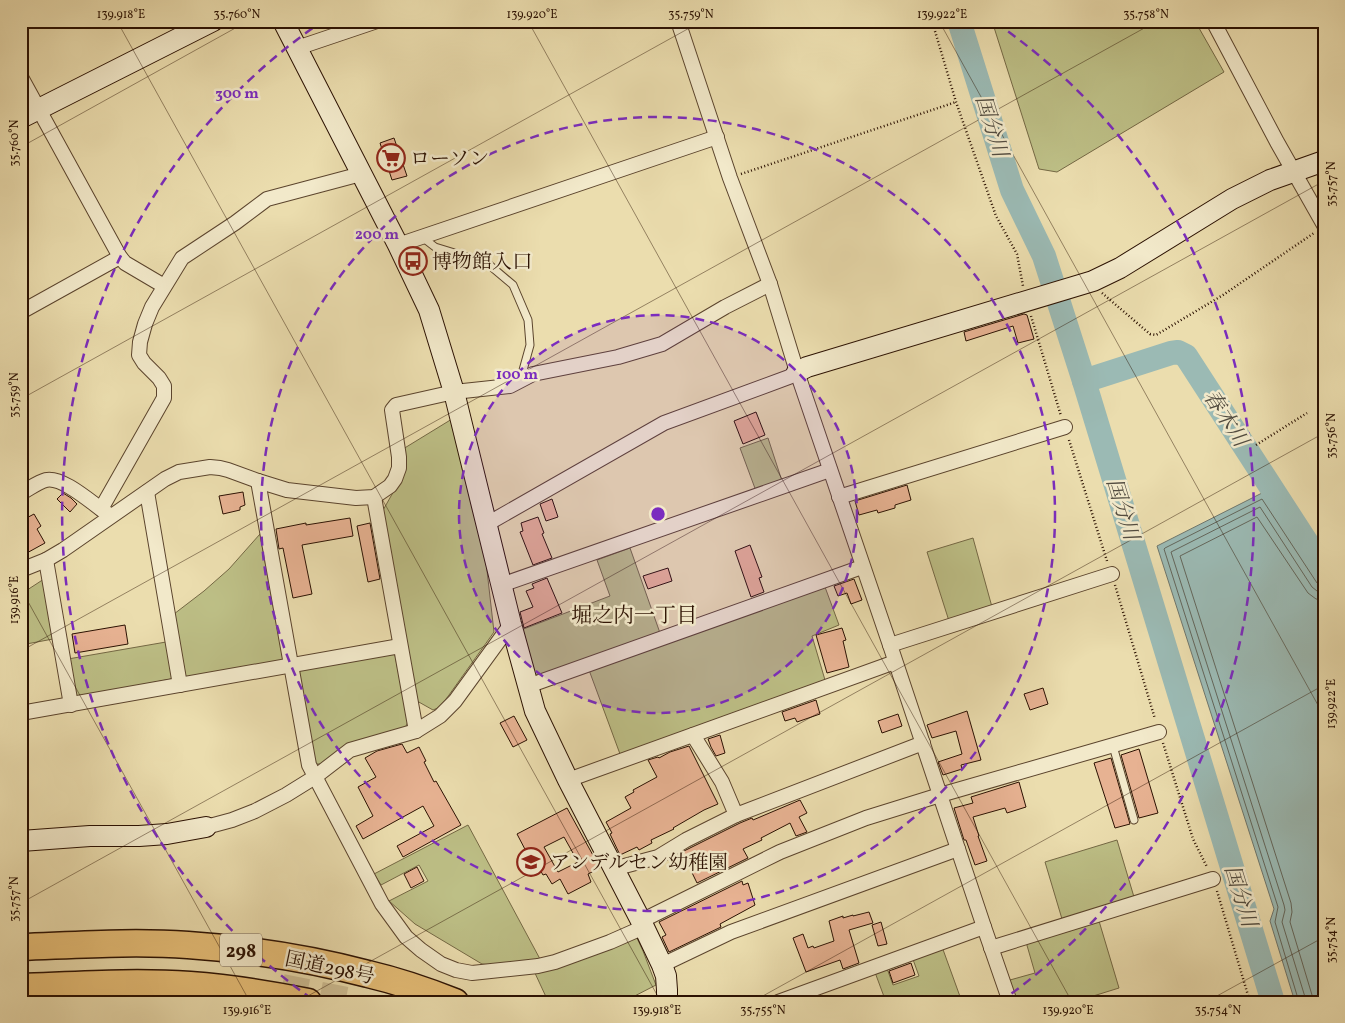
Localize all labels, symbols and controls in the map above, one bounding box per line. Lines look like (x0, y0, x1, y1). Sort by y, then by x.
text: 139.918°E (97, 7, 145, 23)
text: 35.760°N (214, 7, 260, 23)
text: 139.920°E (507, 7, 557, 23)
text: 35.759°N (668, 7, 714, 23)
text: 139.922°E (917, 7, 967, 23)
text: 35.758°N (1123, 7, 1169, 23)
text: 300 m (215, 84, 259, 105)
water label: 国分川 (967, 92, 1014, 163)
text: 35.760°N (7, 120, 23, 166)
supermarket icon: ローソン (376, 143, 406, 173)
place label: ローソン (410, 146, 489, 174)
text: 35.757°N (1324, 161, 1340, 207)
text: 200 m (355, 225, 399, 246)
bus stop icon: 博物館入口 (398, 246, 428, 276)
place label: 博物館入口 (432, 249, 532, 277)
text: 100 m (496, 365, 539, 386)
text: 35.759°N (7, 372, 23, 418)
water label: 春木川 (1195, 385, 1255, 455)
text: 35.756°N (1324, 413, 1340, 459)
water label: 国分川 (1098, 475, 1145, 546)
centre of rings (649, 505, 667, 523)
text: 139.916°E (7, 576, 23, 624)
district label: 堀之内一丁目 (571, 602, 697, 631)
text: 139.922°E (1324, 679, 1340, 729)
school or university icon: アンデルセン幼稚園 (516, 847, 546, 877)
place label: アンデルセン幼稚園 (550, 850, 728, 878)
water label: 国分川 (1216, 862, 1263, 933)
text: 35.757°N (7, 876, 23, 922)
text: 35.754°N (1324, 917, 1340, 963)
road number: 298 (220, 934, 262, 966)
street label: 国道298号 (282, 946, 377, 992)
text: 139.916°E (223, 1003, 271, 1019)
text: 139.918°E (633, 1003, 681, 1019)
text: 35.755°N (740, 1003, 786, 1019)
text: 139.920°E (1043, 1003, 1093, 1019)
text: 35.754°N (1195, 1003, 1241, 1019)

